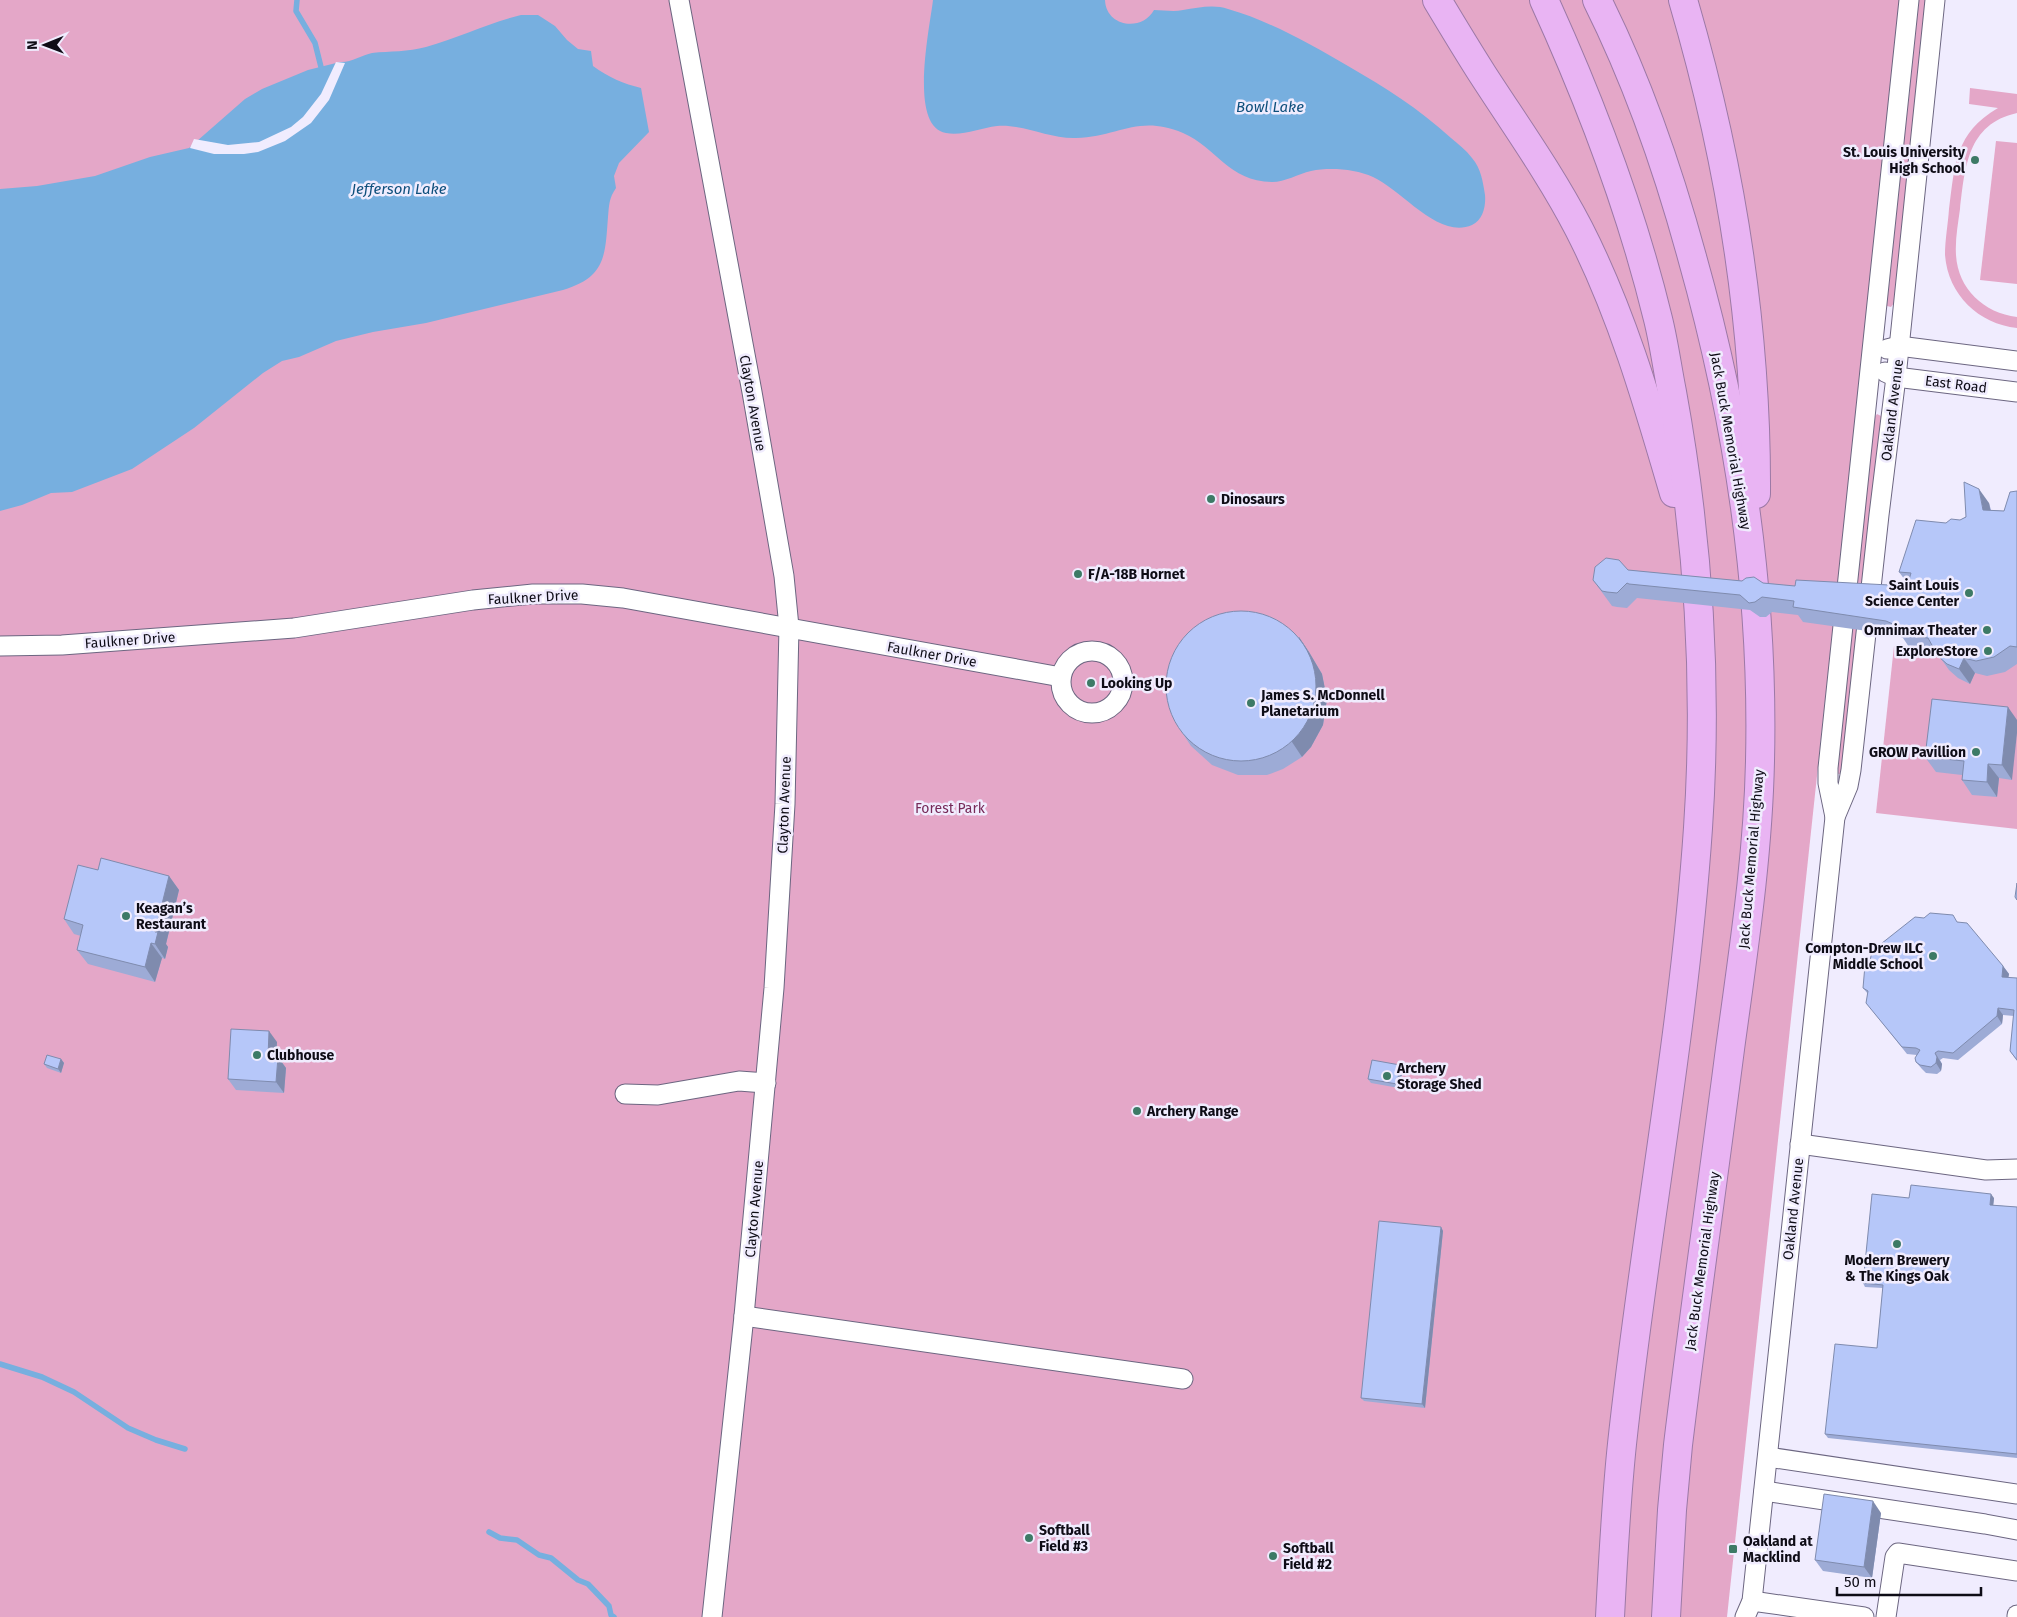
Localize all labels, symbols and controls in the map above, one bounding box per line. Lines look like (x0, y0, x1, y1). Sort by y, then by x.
north arrow (20, 20, 70, 70)
text: N (24, 40, 41, 50)
water label: Bowl Lake (1236, 98, 1304, 116)
place label: St. Louis University High School (1843, 144, 1966, 177)
marker: St. Louis University High School (1969, 154, 1981, 166)
water label: Jefferson Lake (351, 180, 447, 198)
street label: Jack Buck Memorial Highway (1706, 351, 1755, 531)
street label: Clayton Avenue (736, 354, 769, 453)
street label: Oakland Avenue (1878, 358, 1907, 462)
street label: East Road (1924, 372, 1988, 397)
place label: Dinosaurs (1221, 491, 1285, 508)
marker: Dinosaurs (1205, 493, 1217, 505)
place label: F/A-18B Hornet (1088, 566, 1185, 583)
marker: F/A-18B Hornet (1072, 568, 1084, 580)
place label: Saint Louis Science Center (1865, 577, 1959, 610)
street label: Faulkner Drive (487, 587, 579, 608)
marker: Saint Louis Science Center (1963, 587, 1975, 599)
place label: Omnimax Theater (1864, 622, 1977, 639)
marker: Omnimax Theater (1981, 624, 1993, 636)
street label: Faulkner Drive (84, 629, 176, 652)
street label: Faulkner Drive (886, 638, 978, 671)
place label: ExploreStore (1896, 643, 1978, 660)
marker: ExploreStore (1982, 645, 1994, 657)
place label: Looking Up (1101, 675, 1172, 692)
marker: Looking Up (1085, 677, 1097, 689)
place label: James S. McDonnell Planetarium (1260, 687, 1385, 720)
marker: James S. McDonnell Planetarium (1245, 697, 1257, 709)
place label: GROW Pavillion (1869, 744, 1966, 761)
marker: GROW Pavillion (1970, 746, 1982, 758)
street label: Clayton Avenue (774, 756, 795, 854)
street label: Jack Buck Memorial Highway (1735, 768, 1768, 950)
park label: Forest Park (915, 800, 986, 817)
place label: Keagan’s Restaurant (136, 900, 207, 933)
marker: Keagan’s Restaurant (120, 910, 132, 922)
place label: Compton-Drew ILC Middle School (1805, 940, 1924, 973)
marker: Compton-Drew ILC Middle School (1927, 950, 1939, 962)
place label: Clubhouse (267, 1047, 334, 1064)
marker: Clubhouse (251, 1049, 263, 1061)
place label: Archery Storage Shed (1396, 1060, 1482, 1093)
marker: Archery Storage Shed (1381, 1070, 1393, 1082)
place label: Archery Range (1146, 1103, 1239, 1120)
marker: Archery Range (1131, 1105, 1143, 1117)
street label: Oakland Avenue (1780, 1157, 1807, 1261)
street label: Clayton Avenue (742, 1160, 767, 1258)
street label: Jack Buck Memorial Highway (1682, 1171, 1723, 1351)
marker: Modern Brewery & The Kings Oak (1891, 1238, 1903, 1250)
place label: Modern Brewery & The Kings Oak (1845, 1252, 1950, 1285)
place label: Softball Field #3 (1039, 1522, 1090, 1555)
marker: Softball Field #3 (1023, 1532, 1035, 1544)
place label: Oakland at Macklind (1743, 1533, 1813, 1566)
place label: Softball Field #2 (1283, 1540, 1334, 1573)
marker: Oakland at Macklind (1727, 1543, 1739, 1555)
marker: Softball Field #2 (1267, 1550, 1279, 1562)
scale bar (1837, 1564, 1981, 1596)
text: 50 m (1844, 1573, 1877, 1591)

